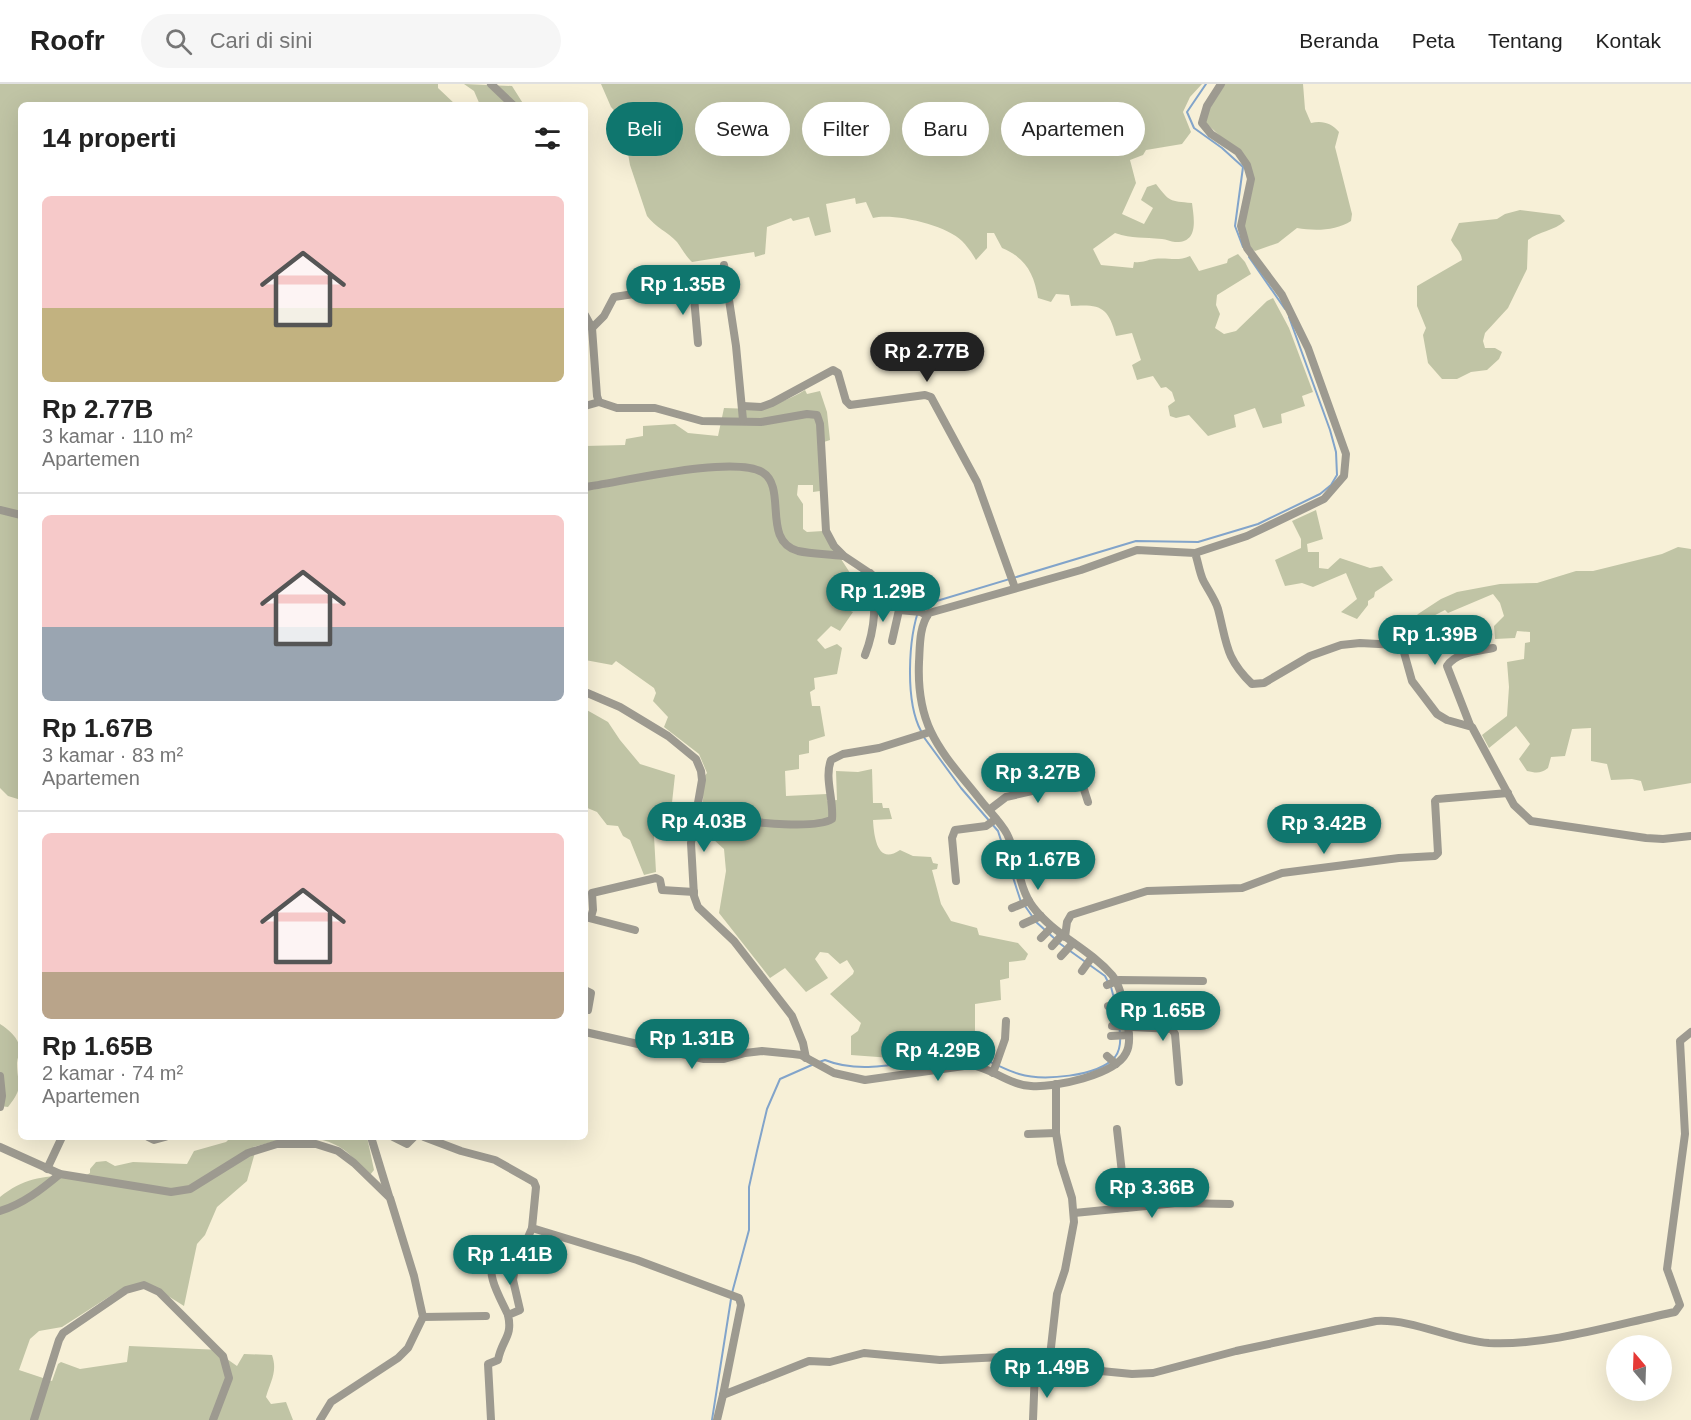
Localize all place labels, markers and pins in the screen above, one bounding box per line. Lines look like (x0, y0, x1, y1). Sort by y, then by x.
pin: Rp 1.35B (621, 265, 745, 316)
pin: Rp 2.77B (865, 332, 989, 383)
pin: Rp 1.29B (821, 572, 945, 623)
pin: Rp 1.39B (1373, 615, 1497, 666)
pin: Rp 3.27B (976, 753, 1100, 804)
pin: Rp 4.03B (642, 802, 766, 853)
pin: Rp 3.42B (1262, 804, 1386, 855)
pin: Rp 1.67B (976, 840, 1100, 891)
pin: Rp 1.65B (1101, 991, 1225, 1042)
pin: Rp 1.31B (630, 1019, 754, 1070)
pin: Rp 4.29B (876, 1031, 1000, 1082)
pin: Rp 3.36B (1090, 1168, 1214, 1219)
pin: Rp 1.41B (448, 1235, 572, 1286)
pin: Rp 1.49B (985, 1348, 1109, 1399)

